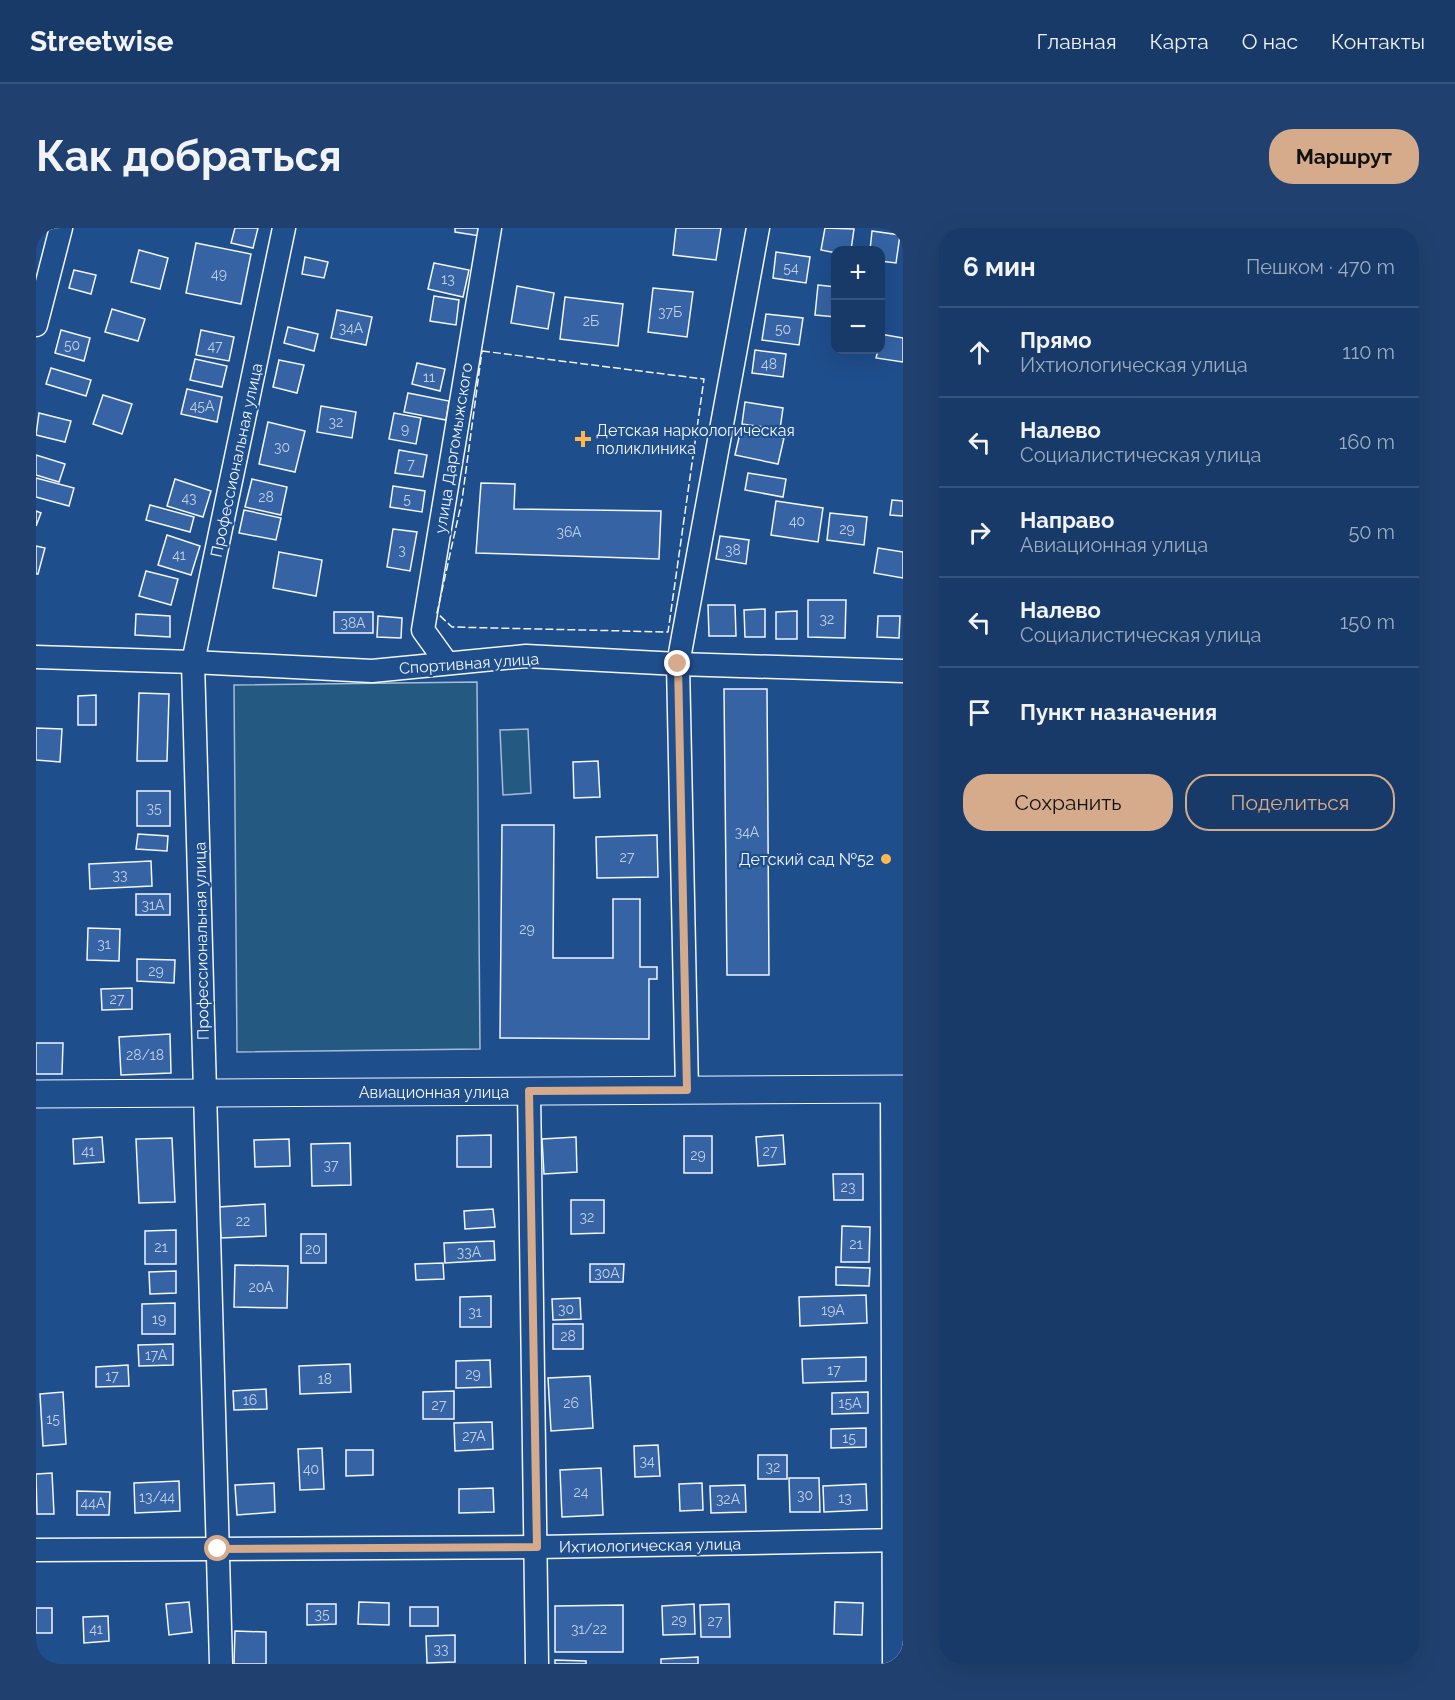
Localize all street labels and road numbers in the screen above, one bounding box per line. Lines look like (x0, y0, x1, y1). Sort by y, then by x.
street label: Профессиональная улица (207, 361, 266, 559)
street label: улица Даргомыжского (431, 361, 476, 535)
street label: Спортивная улица (398, 649, 540, 678)
street label: Профессиональная улица (190, 842, 213, 1040)
street label: Авиационная улица (359, 1083, 509, 1102)
street label: Ихтиологическая улица (559, 1534, 741, 1557)

